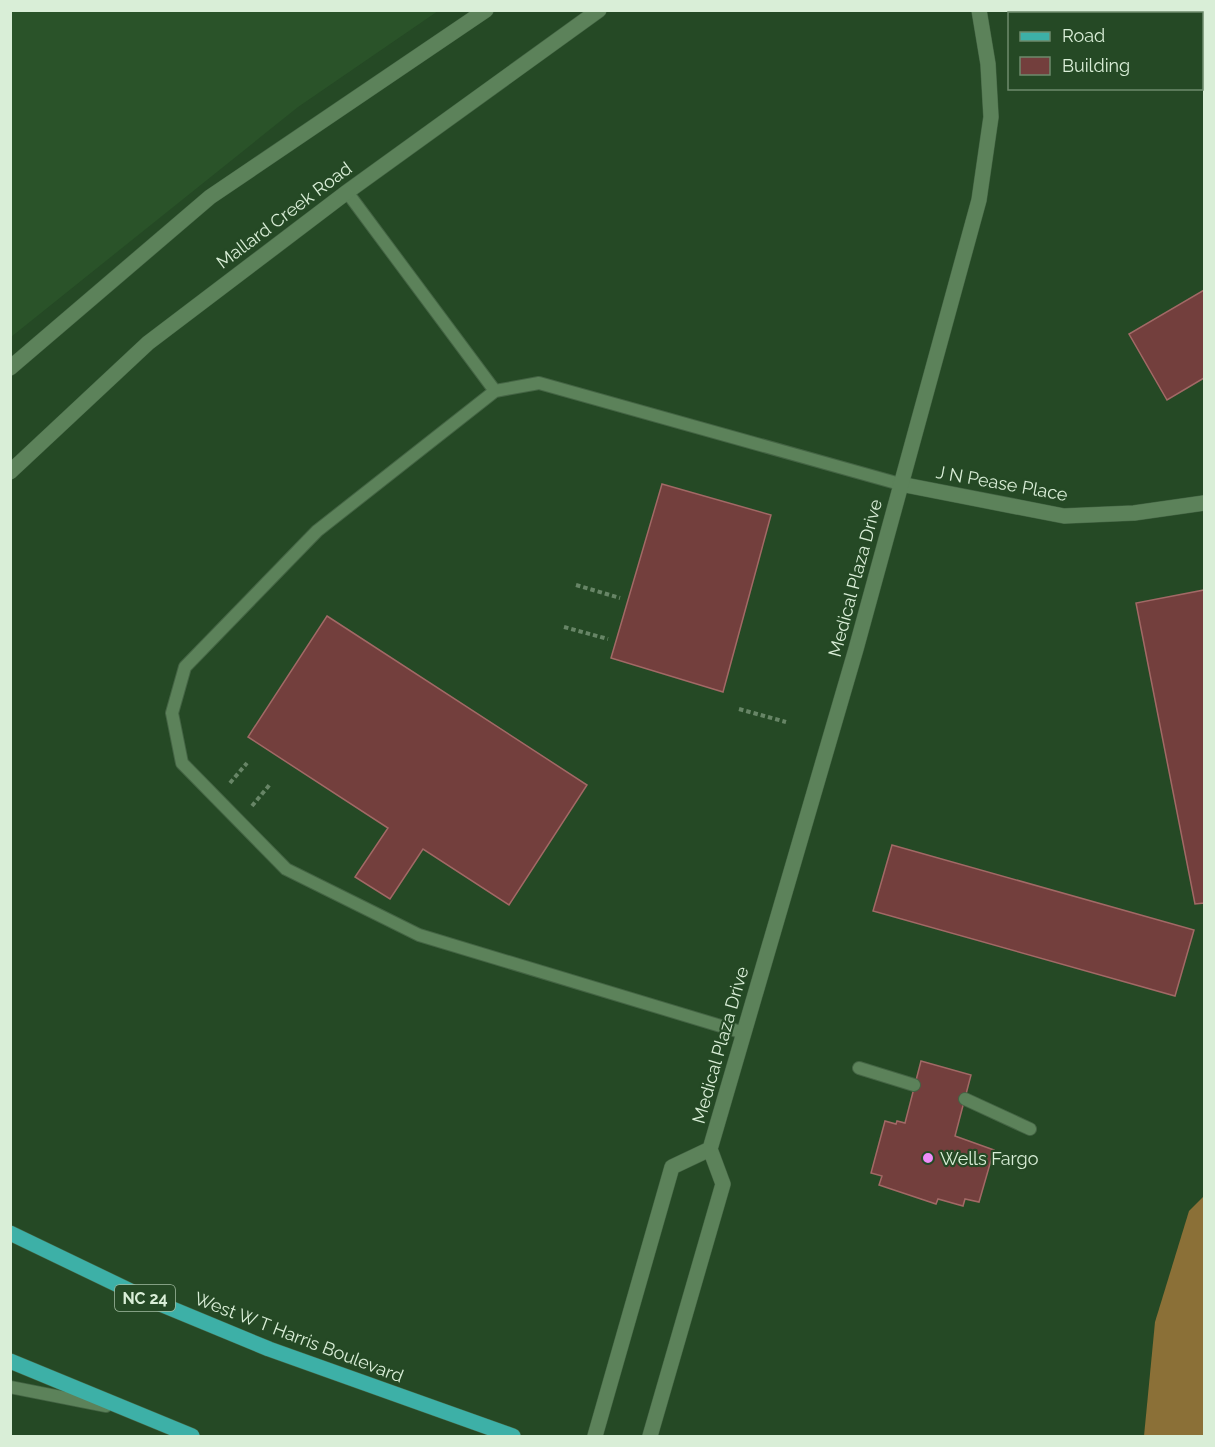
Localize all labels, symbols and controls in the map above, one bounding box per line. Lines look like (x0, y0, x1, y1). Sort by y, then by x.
legend (1008, 12, 1203, 90)
text: Road (1062, 25, 1105, 46)
text: Building (1062, 55, 1130, 76)
street label: Mallard Creek Road (212, 157, 356, 273)
street label: J N Pease Place (935, 461, 1070, 505)
street label: Medical Plaza Drive (824, 497, 886, 659)
street label: Medical Plaza Drive (688, 964, 753, 1126)
place label: Wells Fargo (940, 1148, 1039, 1169)
marker: Wells Fargo (921, 1151, 935, 1165)
road number: NC 24 (115, 1285, 175, 1311)
street label: West W T Harris Boulevard (192, 1287, 406, 1387)

